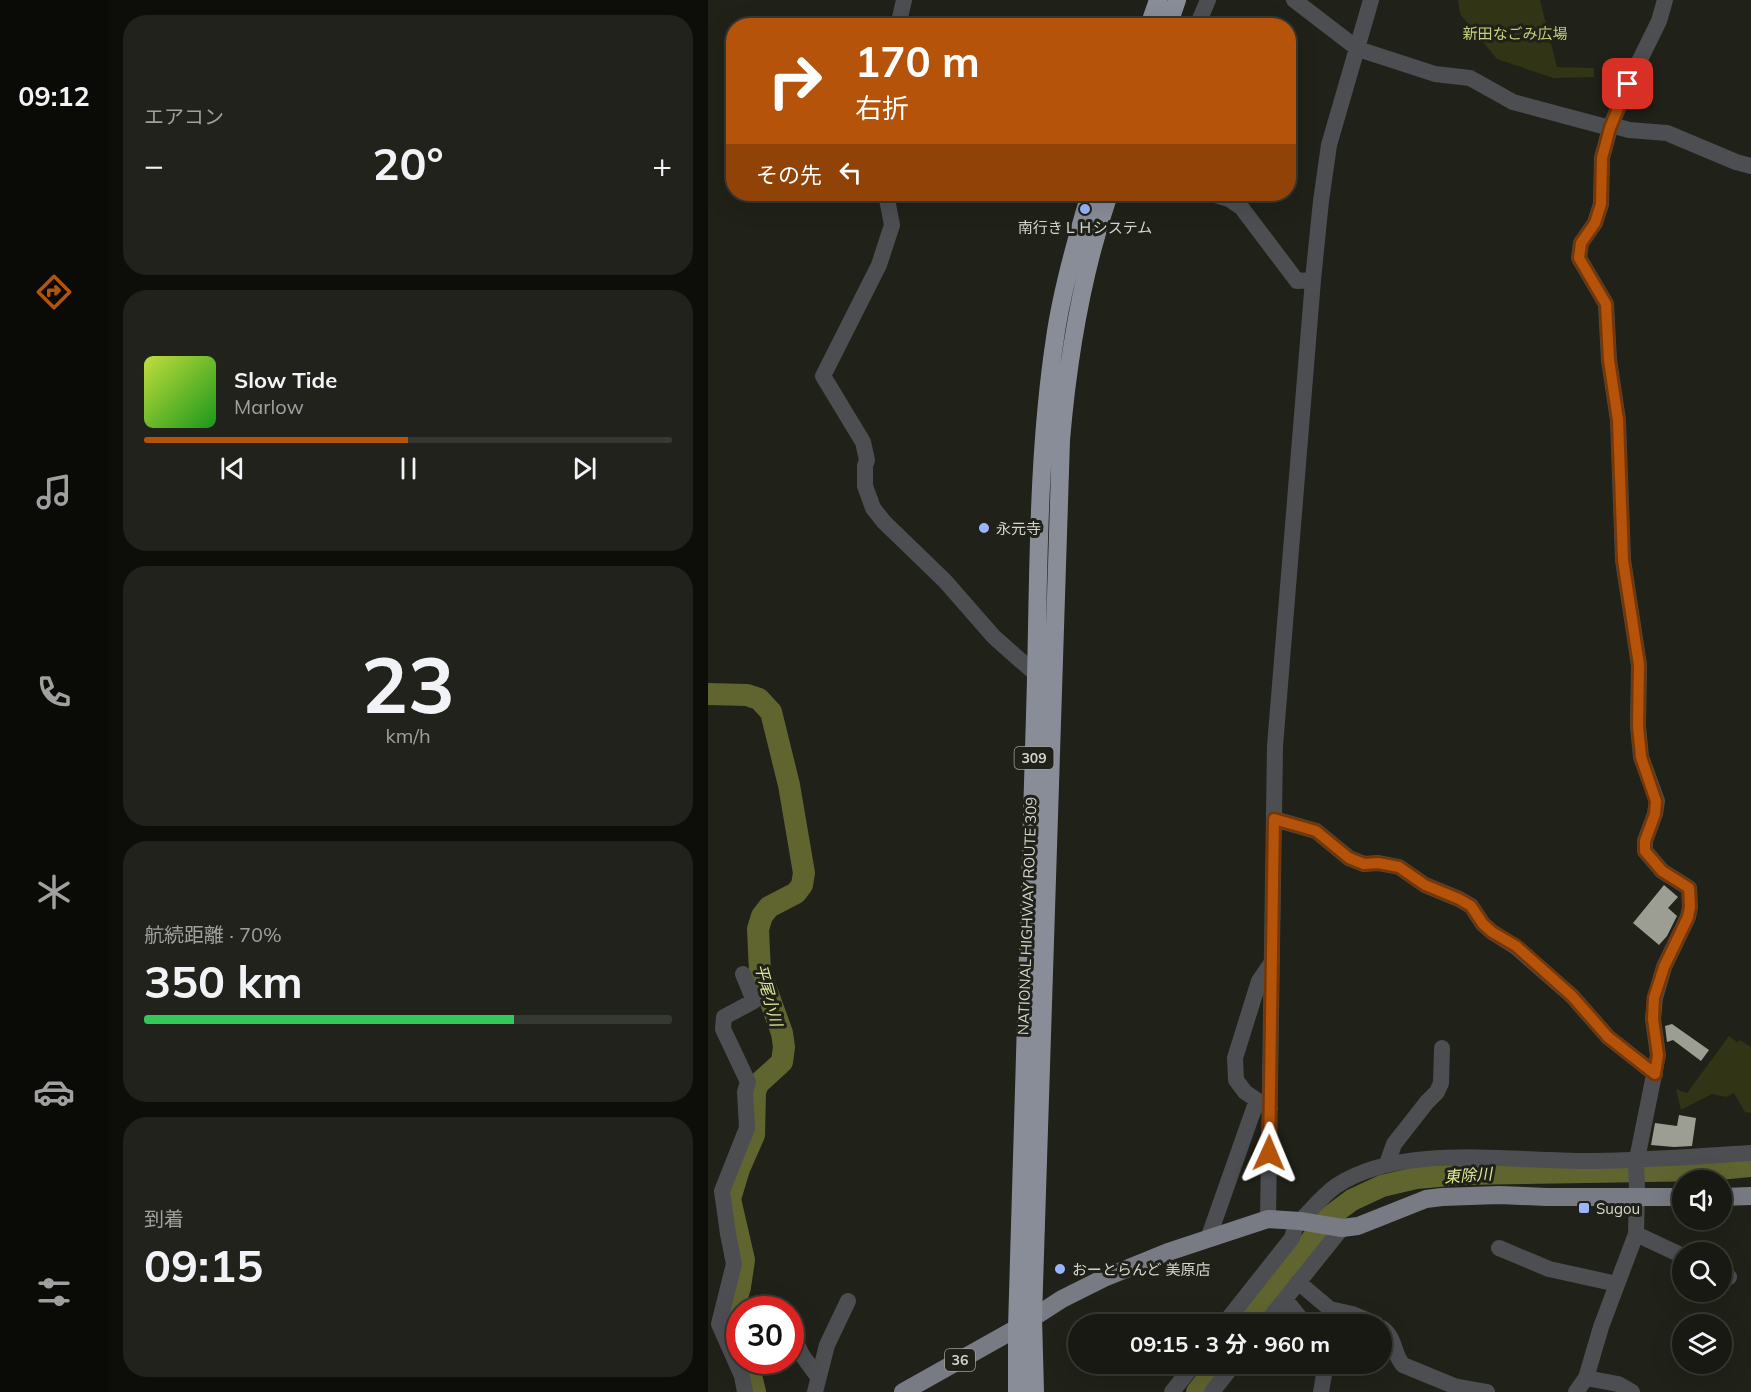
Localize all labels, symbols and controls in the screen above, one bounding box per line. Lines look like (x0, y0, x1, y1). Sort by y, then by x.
park label: 新田なごみ広場 (1462, 24, 1568, 43)
text: 170 m (855, 35, 980, 88)
icon: right (756, 42, 834, 120)
pin (1602, 58, 1653, 109)
icon: arrive (1611, 67, 1644, 100)
text: 09:12 (18, 79, 90, 113)
text: 右折 (855, 91, 909, 125)
text: エアコン (144, 104, 224, 129)
text: 20° (372, 135, 444, 191)
text: − (144, 144, 164, 185)
text: + (652, 144, 672, 185)
icon: left (834, 156, 867, 189)
text: その先 (756, 161, 822, 189)
marker: 南行きＬＨシステム (1078, 202, 1092, 216)
place label: 南行きＬＨシステム (1018, 218, 1152, 237)
icon: directions (33, 271, 75, 313)
text: Slow Tide (234, 366, 337, 394)
text: Marlow (234, 394, 304, 419)
icon: previous (216, 452, 249, 485)
icon: pause (392, 452, 425, 485)
icon: next (568, 452, 601, 485)
icon: music (33, 471, 75, 513)
place label: 永元寺 (996, 519, 1041, 538)
marker: 永元寺 (977, 521, 991, 535)
text: 23 (361, 635, 455, 733)
icon: phone (33, 671, 75, 713)
text: km/h (385, 723, 431, 748)
road number: 309 (1014, 747, 1054, 769)
street label: NATIONAL HIGHWAY ROUTE 309 (1013, 797, 1041, 1035)
icon: climate (33, 871, 75, 913)
text: 航続距離 · 70% (144, 922, 282, 947)
text: 350 km (144, 953, 303, 1009)
water label: 平尾小川 (751, 961, 787, 1030)
icon: car (33, 1071, 75, 1113)
position arrow (1237, 1121, 1301, 1185)
water label: 東除川 (1443, 1163, 1495, 1187)
map controls (1672, 1170, 1732, 1374)
button: sound (1672, 1170, 1732, 1230)
place label: Sugou (1596, 1199, 1640, 1218)
marker: Sugou (1577, 1201, 1591, 1215)
text: 到着 (144, 1206, 184, 1231)
text: 09:15 (144, 1237, 263, 1293)
button: search (1672, 1242, 1732, 1302)
place label: おーとらんど 美原店 (1072, 1260, 1210, 1279)
marker: おーとらんど 美原店 (1053, 1262, 1067, 1276)
icon: filters (33, 1271, 75, 1313)
speed limit sign: 30 (726, 1296, 804, 1374)
button: layers (1672, 1314, 1732, 1374)
text: 09:15 · 3 分 · 960 m (1130, 1330, 1330, 1358)
road number: 36 (945, 1349, 975, 1371)

